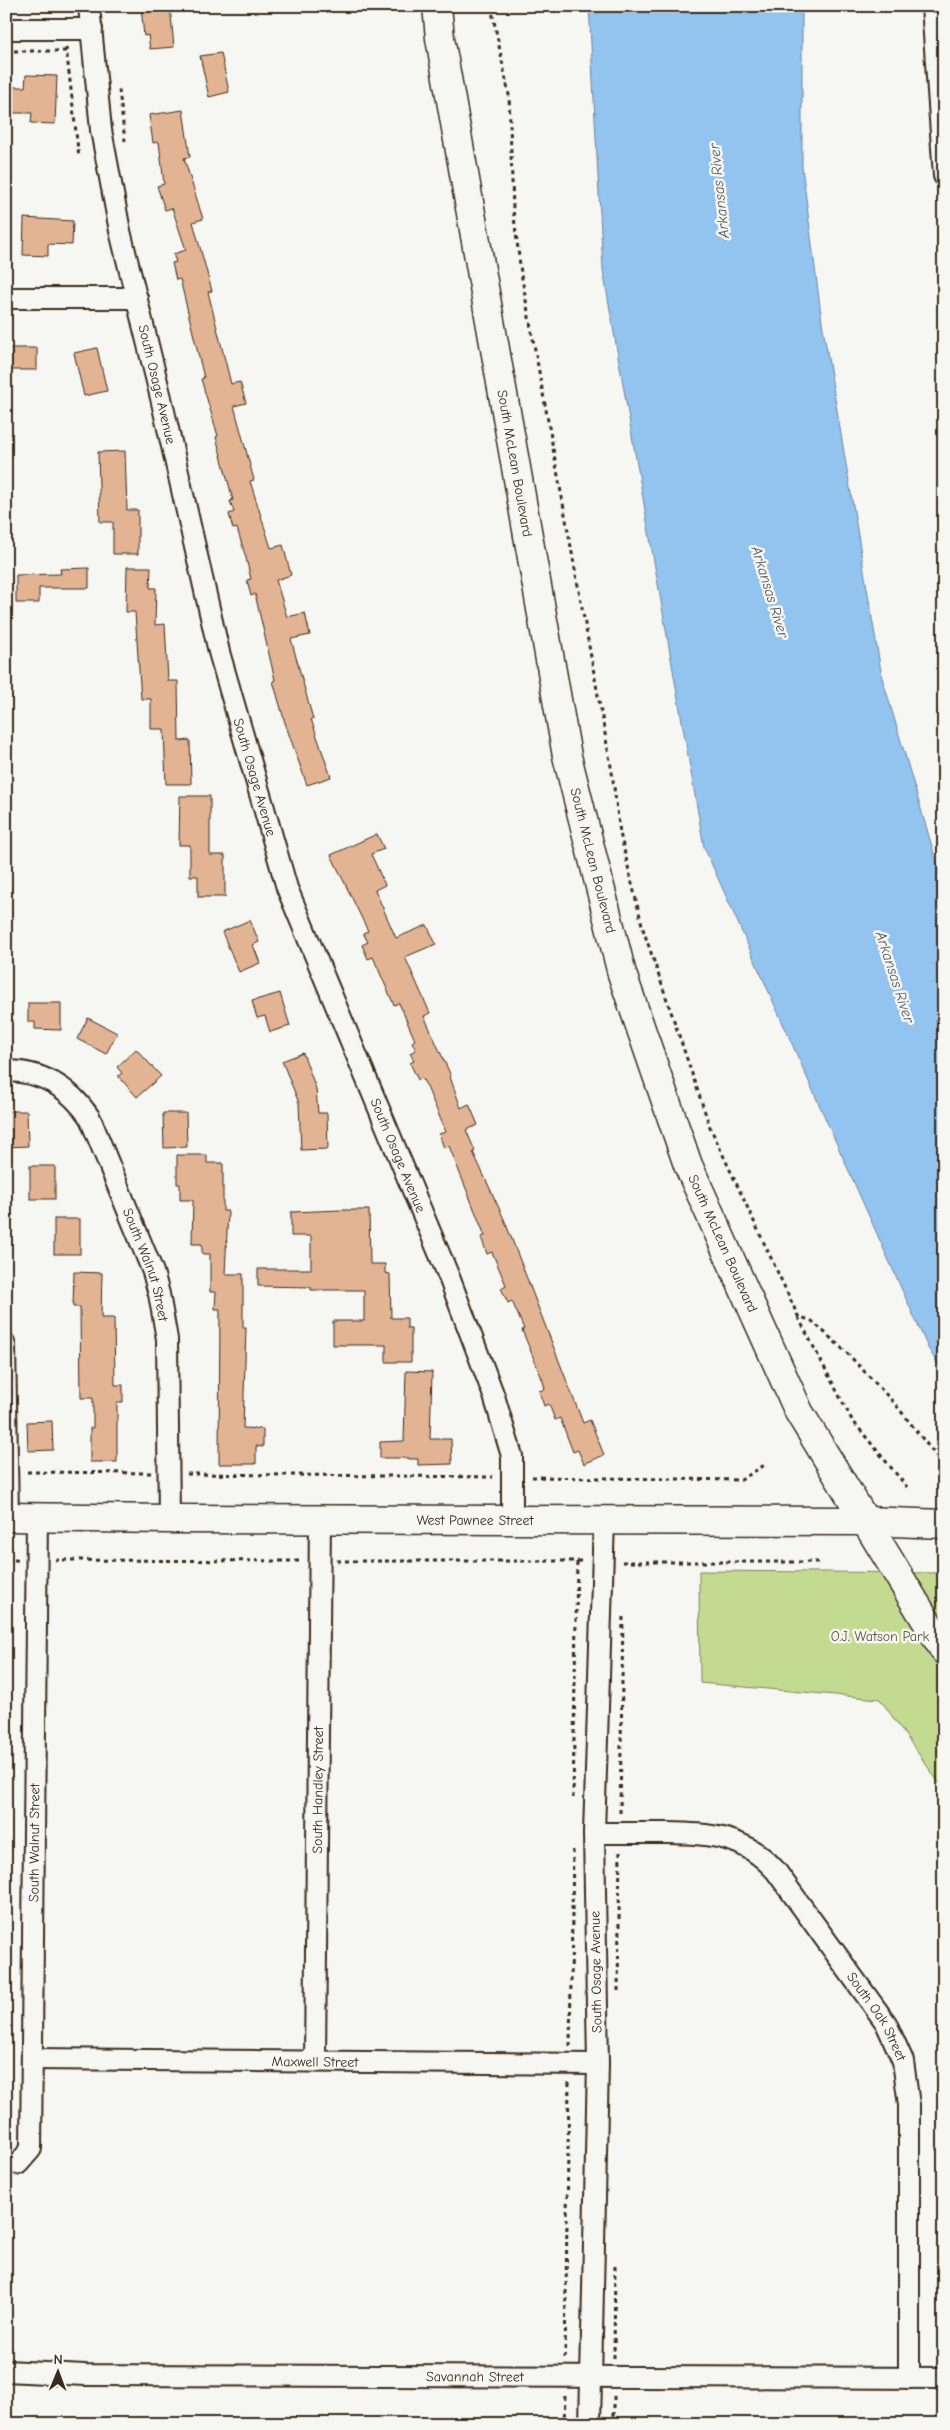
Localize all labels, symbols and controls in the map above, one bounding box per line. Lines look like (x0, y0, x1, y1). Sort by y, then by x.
water label: Arkansas River (705, 142, 733, 240)
street label: South Osage Avenue (135, 323, 180, 446)
street label: South McLean Boulevard (494, 388, 537, 538)
water label: Arkansas River (747, 543, 793, 641)
street label: South Osage Avenue (230, 716, 280, 838)
street label: South McLean Boulevard (567, 786, 620, 935)
water label: Arkansas River (871, 928, 919, 1026)
street label: South Osage Avenue (367, 1096, 430, 1215)
street label: South McLean Boulevard (685, 1172, 761, 1315)
street label: South Walnut Street (119, 1205, 172, 1324)
street label: West Pawnee Street (416, 1511, 535, 1529)
park label: O.J. Watson Park (831, 1628, 930, 1645)
street label: South Handley Street (308, 1725, 327, 1854)
street label: South Walnut Street (25, 1782, 43, 1902)
street label: South Osage Avenue (586, 1911, 606, 2033)
street label: South Oak Street (843, 1969, 911, 2064)
street label: Maxwell Street (272, 2053, 359, 2070)
north arrow (32, 2348, 82, 2398)
text: N (54, 2351, 63, 2368)
street label: Savannah Street (426, 2368, 525, 2385)

